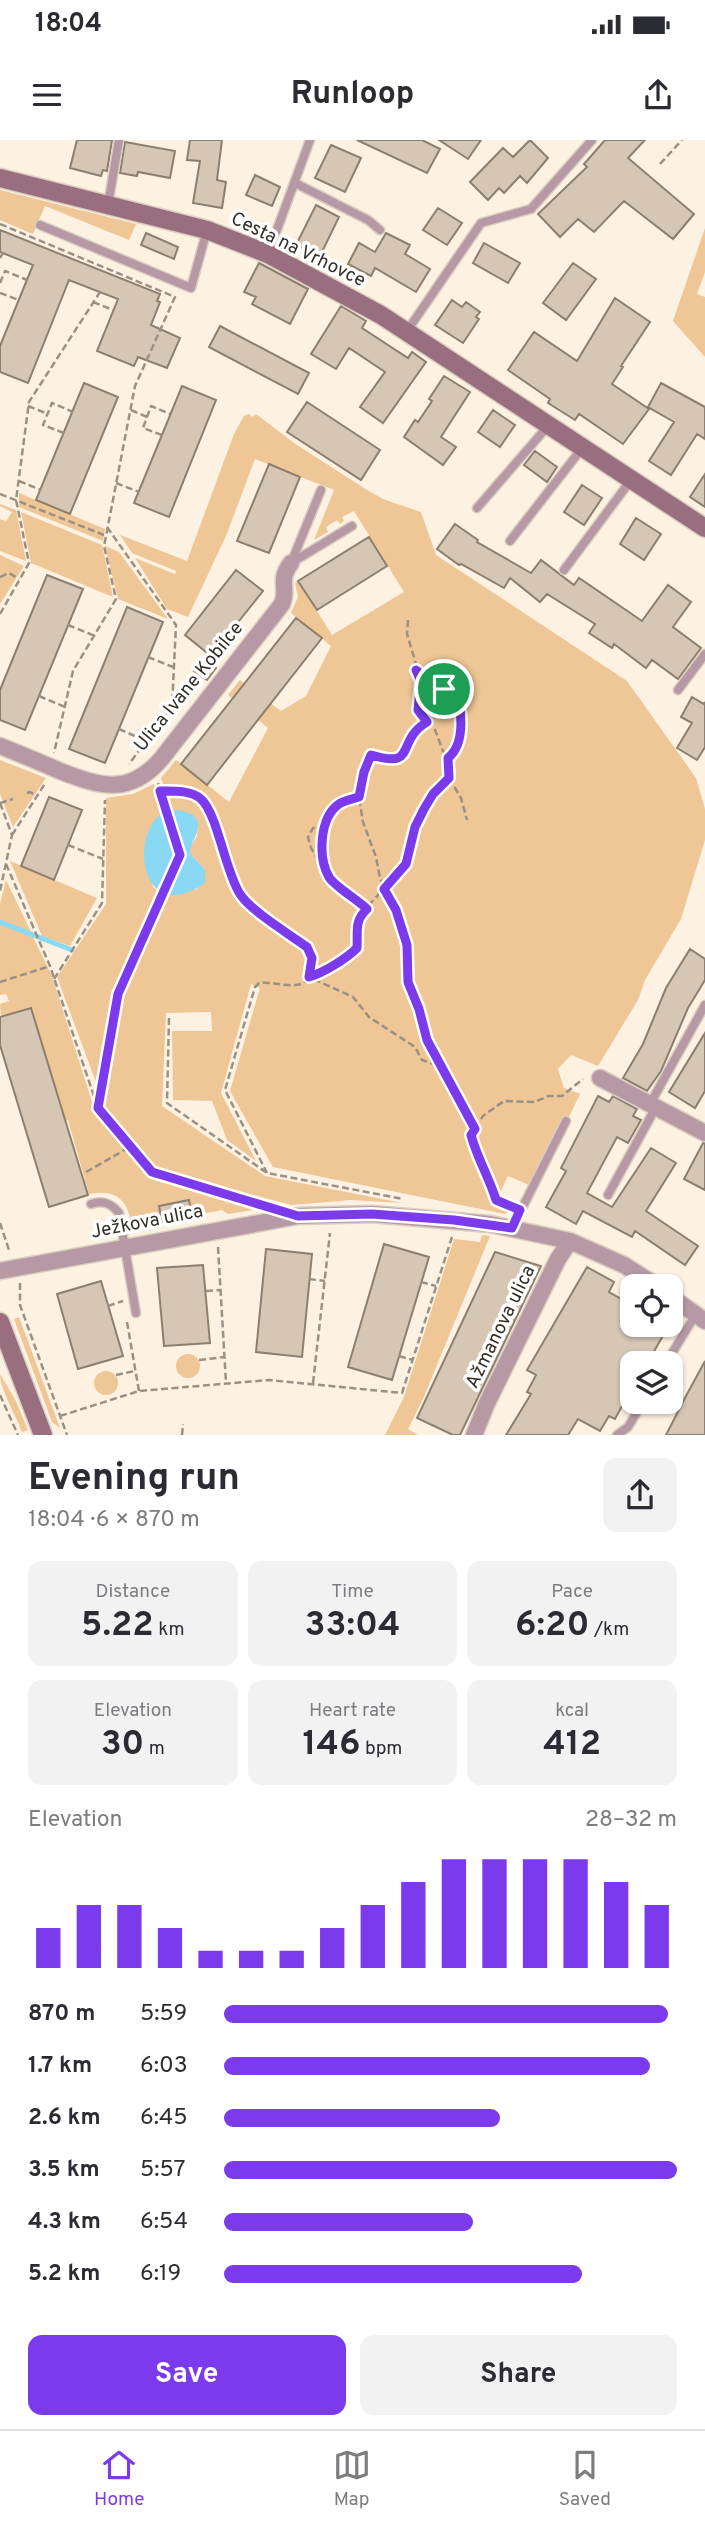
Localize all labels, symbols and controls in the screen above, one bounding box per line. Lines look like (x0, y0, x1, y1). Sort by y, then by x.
text: 18:04 (35, 8, 102, 41)
text: Runloop (291, 75, 414, 115)
icon: menu (28, 76, 66, 114)
icon: share (639, 76, 677, 114)
street label: Cesta na Vrhovce (227, 207, 369, 293)
street label: Ulica Ivane Kobilce (129, 617, 249, 757)
pin (414, 659, 474, 719)
icon: arrive (425, 670, 463, 708)
street label: Ježkova ulica (89, 1199, 205, 1245)
street label: Ažmanova ulica (461, 1262, 541, 1392)
map controls (620, 1274, 683, 1414)
button: locate (620, 1274, 683, 1337)
button: layers (620, 1351, 683, 1414)
text: Evening run (28, 1455, 240, 1504)
button: share (603, 1458, 677, 1532)
text: 18:04 · 6 × 870 m (28, 1506, 200, 1535)
text: Distance (96, 1580, 170, 1604)
text: Time (331, 1580, 374, 1604)
text: Pace (551, 1580, 593, 1604)
text: 5.22 (81, 1604, 154, 1648)
text: 33:04 (305, 1604, 400, 1648)
text: 6:20 (515, 1604, 589, 1648)
text: km (154, 1618, 185, 1642)
text: /km (589, 1618, 629, 1642)
text: Elevation (94, 1699, 172, 1723)
text: Heart rate (309, 1699, 396, 1723)
text: kcal (555, 1699, 589, 1723)
text: 30 (101, 1723, 144, 1767)
text: 146 (303, 1723, 361, 1767)
text: 412 (543, 1723, 601, 1767)
text: m (144, 1737, 165, 1761)
text: bpm (361, 1737, 402, 1761)
text: Elevation (28, 1806, 123, 1835)
text: 28–32 m (585, 1806, 677, 1835)
text: 870 m (28, 2000, 95, 2029)
text: 5:59 (140, 2000, 187, 2029)
text: 1.7 km (28, 2052, 92, 2081)
text: 6:03 (140, 2052, 188, 2081)
text: 2.6 km (28, 2104, 101, 2133)
text: 6:45 (140, 2104, 187, 2133)
text: 3.5 km (28, 2156, 100, 2185)
text: 5:57 (140, 2156, 186, 2185)
text: 4.3 km (28, 2208, 101, 2237)
text: 6:54 (140, 2208, 188, 2237)
text: 5.2 km (28, 2260, 101, 2289)
text: 6:19 (140, 2260, 181, 2289)
button: Save (28, 2335, 346, 2415)
button: Share (360, 2335, 677, 2415)
tab: Home (94, 2446, 145, 2512)
tab: Map (333, 2446, 371, 2512)
tab: Saved (559, 2446, 611, 2512)

